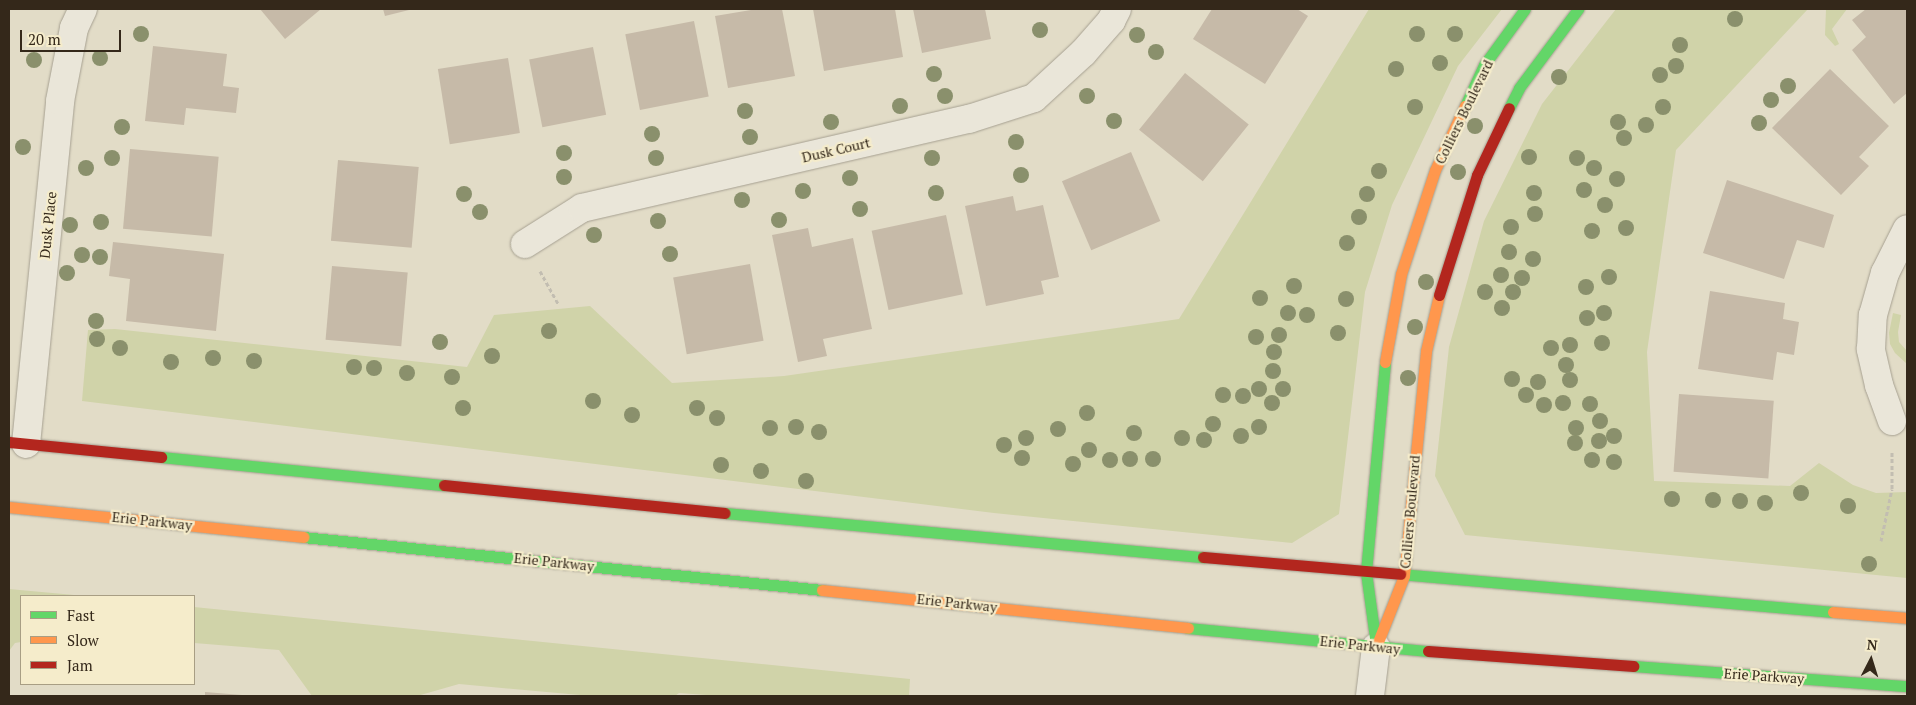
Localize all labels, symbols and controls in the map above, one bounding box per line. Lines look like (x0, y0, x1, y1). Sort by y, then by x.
scale bar (22, 20, 124, 52)
text: 20 m (28, 29, 61, 49)
street label: Colliers Boulevard (1432, 57, 1496, 167)
street label: Dusk Court (800, 134, 872, 166)
street label: Dusk Place (36, 191, 60, 259)
street label: Colliers Boulevard (1397, 455, 1423, 569)
street label: Erie Parkway (111, 508, 193, 534)
street label: Erie Parkway (513, 549, 595, 575)
street label: Erie Parkway (916, 590, 998, 616)
legend (20, 595, 195, 685)
text: Fast (67, 605, 95, 625)
text: Slow (67, 630, 99, 650)
street label: Erie Parkway (1319, 632, 1401, 658)
north arrow (1846, 635, 1896, 685)
text: N (1866, 635, 1878, 654)
text: Jam (67, 655, 93, 675)
street label: Erie Parkway (1723, 665, 1805, 687)

